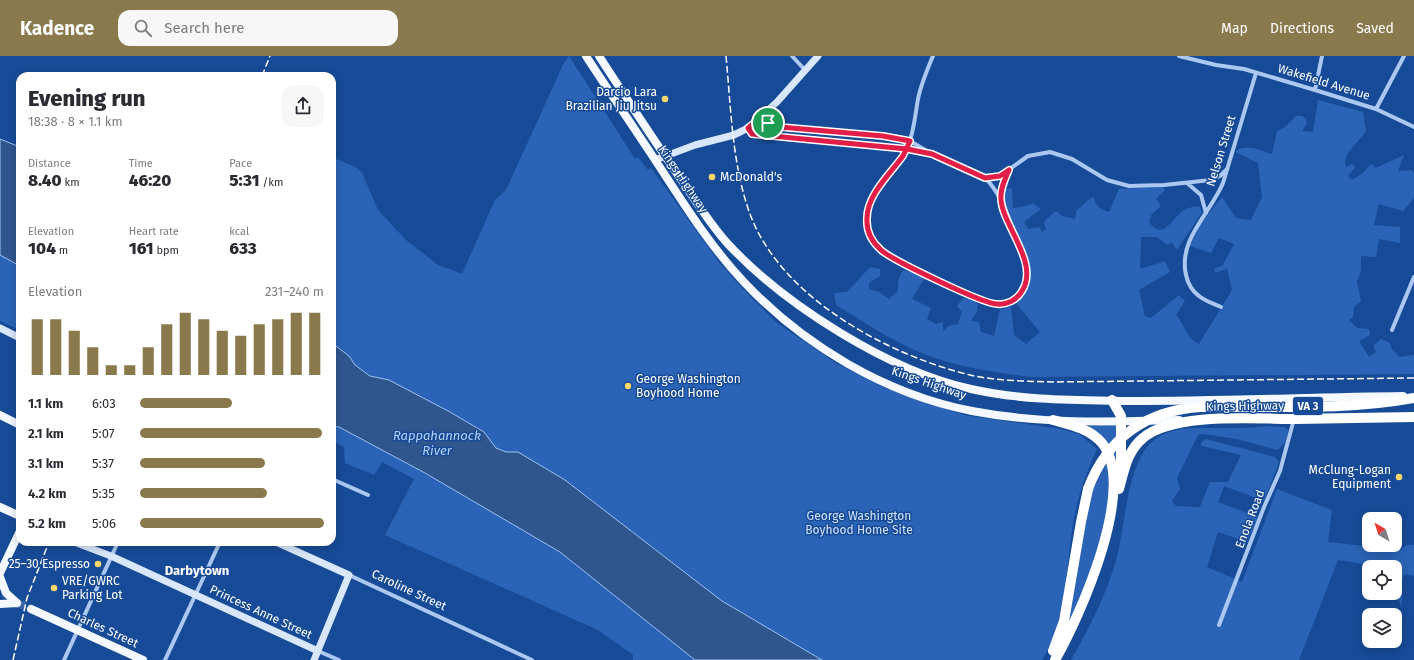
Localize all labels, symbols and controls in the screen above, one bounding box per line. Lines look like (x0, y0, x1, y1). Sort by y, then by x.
search box (118, 10, 398, 46)
text: Kadence (20, 17, 94, 40)
icon: search (132, 17, 154, 39)
text: Search here (164, 19, 244, 37)
text: Map (1221, 20, 1248, 37)
text: Directions (1270, 20, 1334, 37)
text: Saved (1356, 20, 1394, 37)
street label: Wakefield Avenue (1276, 61, 1372, 103)
text: Evening run (28, 85, 145, 112)
button: share (282, 85, 324, 127)
place label: Darcio Lara Brazilian Jiu Jitsu (566, 85, 657, 113)
marker: Darcio Lara Brazilian Jiu Jitsu (660, 94, 670, 104)
pin (751, 106, 785, 140)
icon: arrive (757, 112, 779, 134)
street label: Nelson Street (1204, 113, 1239, 188)
text: 18:38 · 8 × 1.1 km (28, 114, 123, 129)
street label: Kings Highway (655, 143, 711, 215)
text: Distance (28, 157, 71, 170)
text: Time (129, 157, 153, 170)
text: Pace (229, 157, 252, 170)
text: 8.40 (28, 170, 62, 191)
text: 46:20 (129, 170, 171, 191)
text: 5:31 (229, 170, 260, 191)
place label: McDonald's (720, 170, 782, 184)
marker: McDonald's (707, 172, 717, 182)
text: km (62, 176, 80, 189)
text: /km (260, 176, 283, 189)
text: Elevation (28, 225, 74, 238)
text: Heart rate (129, 225, 179, 238)
text: kcal (229, 225, 249, 238)
text: 104 (28, 238, 56, 259)
text: 161 (129, 238, 154, 259)
text: 633 (229, 238, 257, 259)
text: m (56, 244, 68, 257)
text: bpm (154, 244, 179, 257)
text: Elevation (28, 284, 82, 299)
text: 231–240 m (265, 284, 324, 299)
street label: Kings Highway (890, 364, 968, 402)
place label: George Washington Boyhood Home (636, 372, 741, 400)
marker: George Washington Boyhood Home (623, 381, 633, 391)
text: 1.1 km (28, 396, 63, 411)
text: 6:03 (92, 396, 116, 411)
road number: VA 3 (1293, 397, 1323, 415)
street label: Kings Highway (1206, 398, 1284, 414)
text: 2.1 km (28, 426, 64, 441)
text: 5:07 (92, 426, 114, 441)
water label: Rappahannock River (393, 428, 481, 458)
text: 3.1 km (28, 456, 64, 471)
text: 5:37 (92, 456, 114, 471)
place label: McClung-Logan Equipment (1309, 463, 1392, 491)
marker: McClung-Logan Equipment (1394, 472, 1404, 482)
text: 4.2 km (28, 486, 66, 501)
text: 5:35 (92, 486, 115, 501)
street label: Enola Road (1233, 488, 1267, 550)
park label: George Washington Boyhood Home Site (805, 509, 913, 537)
north arrow (1362, 512, 1402, 552)
map controls (1362, 512, 1402, 648)
text: 5.2 km (28, 516, 66, 531)
text: 5:06 (92, 516, 116, 531)
place label: 25–30 Espresso (9, 557, 90, 571)
marker: 25–30 Espresso (93, 559, 103, 569)
button: locate (1362, 560, 1402, 600)
district label: Darbytown (165, 563, 229, 578)
street label: Caroline Street (370, 567, 449, 614)
place label: VRE/GWRC Parking Lot (62, 574, 123, 602)
street label: Princess Anne Street (208, 582, 315, 642)
marker: VRE/GWRC Parking Lot (49, 583, 59, 593)
street label: Charles Street (66, 606, 141, 651)
button: layers (1362, 608, 1402, 648)

